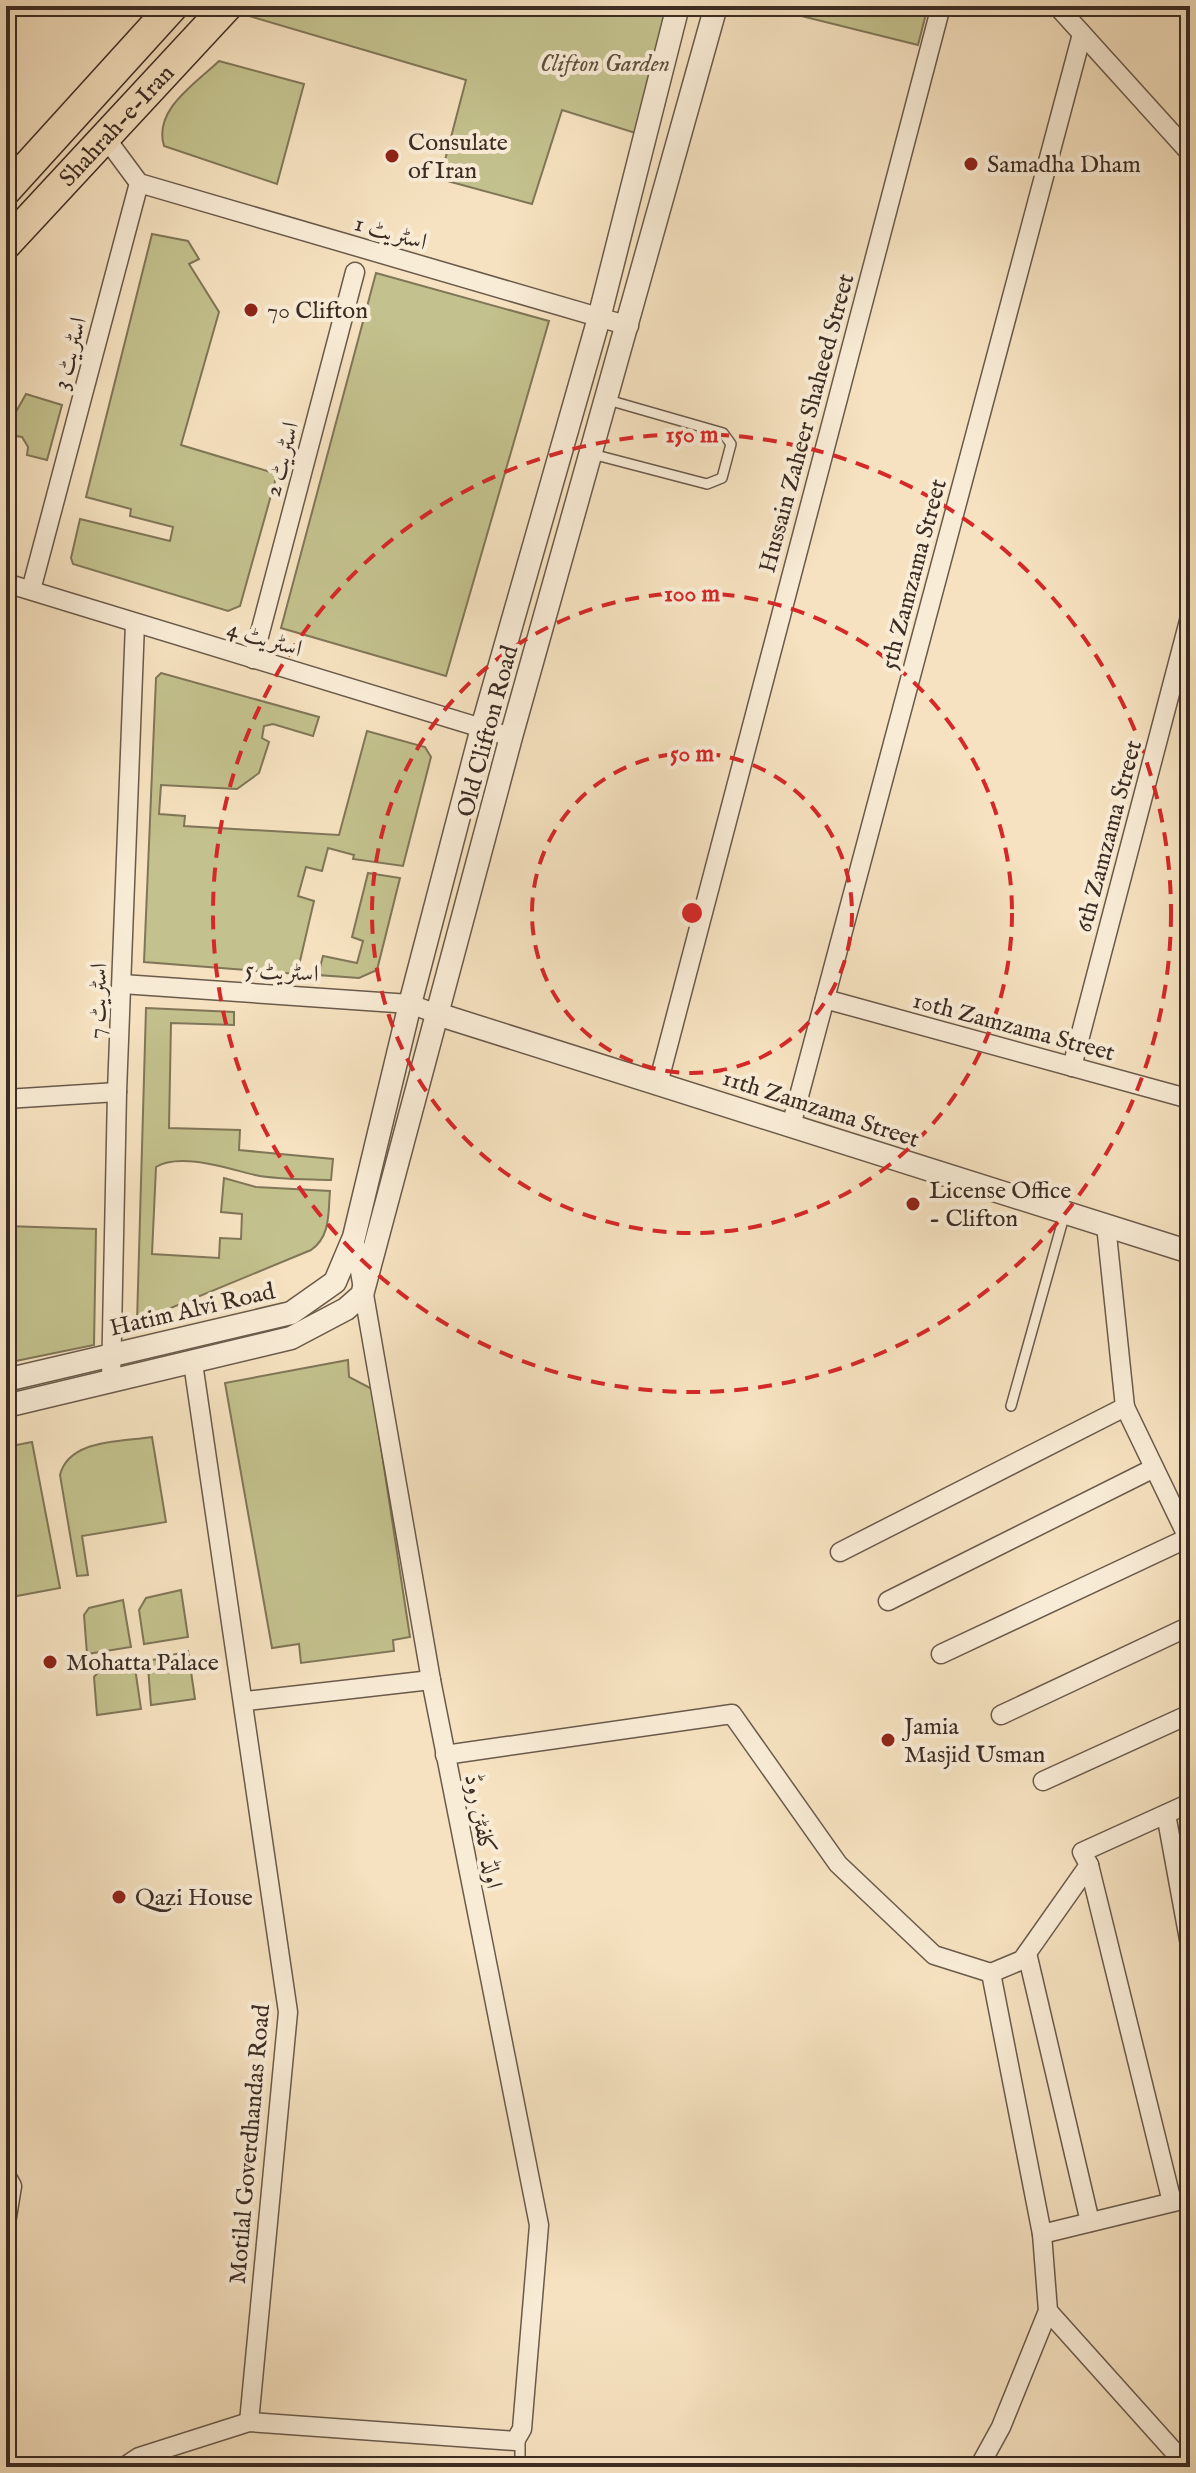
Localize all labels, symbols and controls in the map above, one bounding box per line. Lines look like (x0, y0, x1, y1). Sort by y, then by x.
park label: Clifton Garden (540, 49, 670, 80)
street label: Shahrah-e-Iran (53, 59, 182, 194)
place label: Consulate of Iran (408, 128, 508, 187)
marker: Consulate of Iran (383, 147, 401, 165)
place label: Samadha Dham (987, 150, 1141, 181)
marker: Samadha Dham (962, 155, 980, 173)
street label: اسٹریٹ 1 (351, 208, 430, 259)
street label: Hussain Zaheer Shaheed Street (753, 270, 862, 576)
place label: 70 Clifton (267, 296, 368, 327)
marker: 70 Clifton (242, 301, 260, 319)
street label: اسٹریٹ 3 (46, 314, 95, 393)
street label: اسٹریٹ 2 (258, 419, 307, 500)
text: 150 m (665, 420, 719, 451)
street label: 5th Zamzama Street (874, 476, 955, 673)
text: 100 m (664, 579, 721, 610)
street label: اسٹریٹ 4 (223, 613, 306, 665)
street label: Old Clifton Road (451, 642, 526, 821)
street label: 6th Zamzama Street (1069, 737, 1150, 936)
text: 50 m (670, 739, 715, 770)
centre of rings (678, 899, 706, 927)
street label: اسٹریٹ 5 (244, 954, 320, 991)
street label: اسٹریٹ 7 (82, 962, 115, 1040)
street label: 10th Zamzama Street (909, 986, 1118, 1069)
street label: 11th Zamzama Street (718, 1063, 923, 1156)
place label: License Office - Clifton (929, 1176, 1071, 1235)
marker: License Office - Clifton (904, 1195, 922, 1213)
street label: Hatim Alvi Road (107, 1276, 278, 1345)
place label: Mohatta Palace (66, 1648, 219, 1679)
marker: Mohatta Palace (41, 1653, 59, 1671)
place label: Jamia Masjid Usman (901, 1712, 1045, 1771)
marker: Jamia Masjid Usman (879, 1731, 897, 1749)
street label: اولڈ کلفٹن روڈ (456, 1771, 509, 1891)
place label: Qazi House (135, 1883, 253, 1914)
marker: Qazi House (110, 1888, 128, 1906)
street label: Motilal Goverdhandas Road (223, 2003, 278, 2285)

